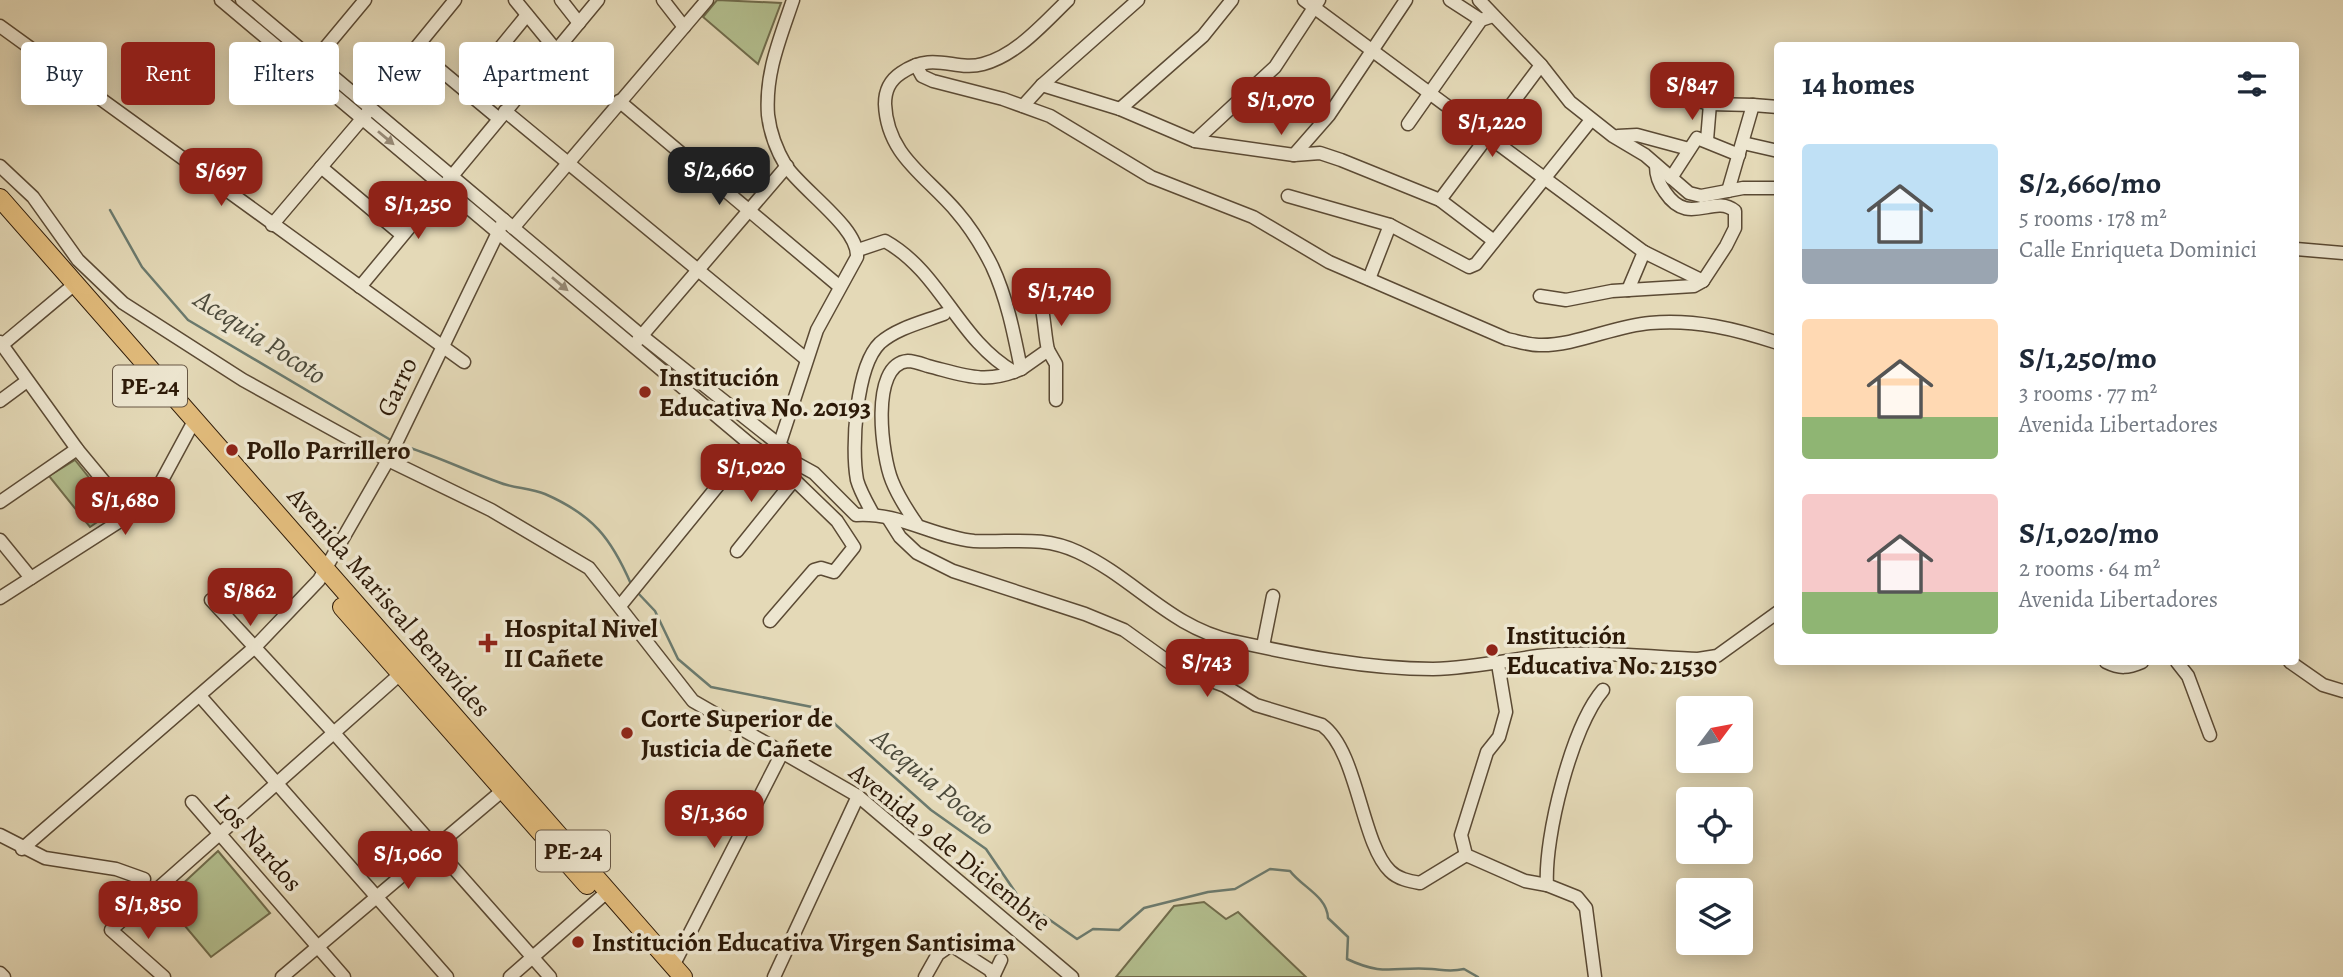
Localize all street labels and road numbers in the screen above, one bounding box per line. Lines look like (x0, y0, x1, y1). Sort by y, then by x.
street label: Garro (368, 352, 426, 422)
road number: PE-24 (113, 366, 187, 407)
street label: Avenida Mariscal Benavides (279, 479, 499, 724)
street label: Avenida 9 de Diciembre (841, 754, 1058, 939)
street label: Los Nardos (206, 787, 310, 899)
road number: PE-24 (536, 830, 610, 872)

